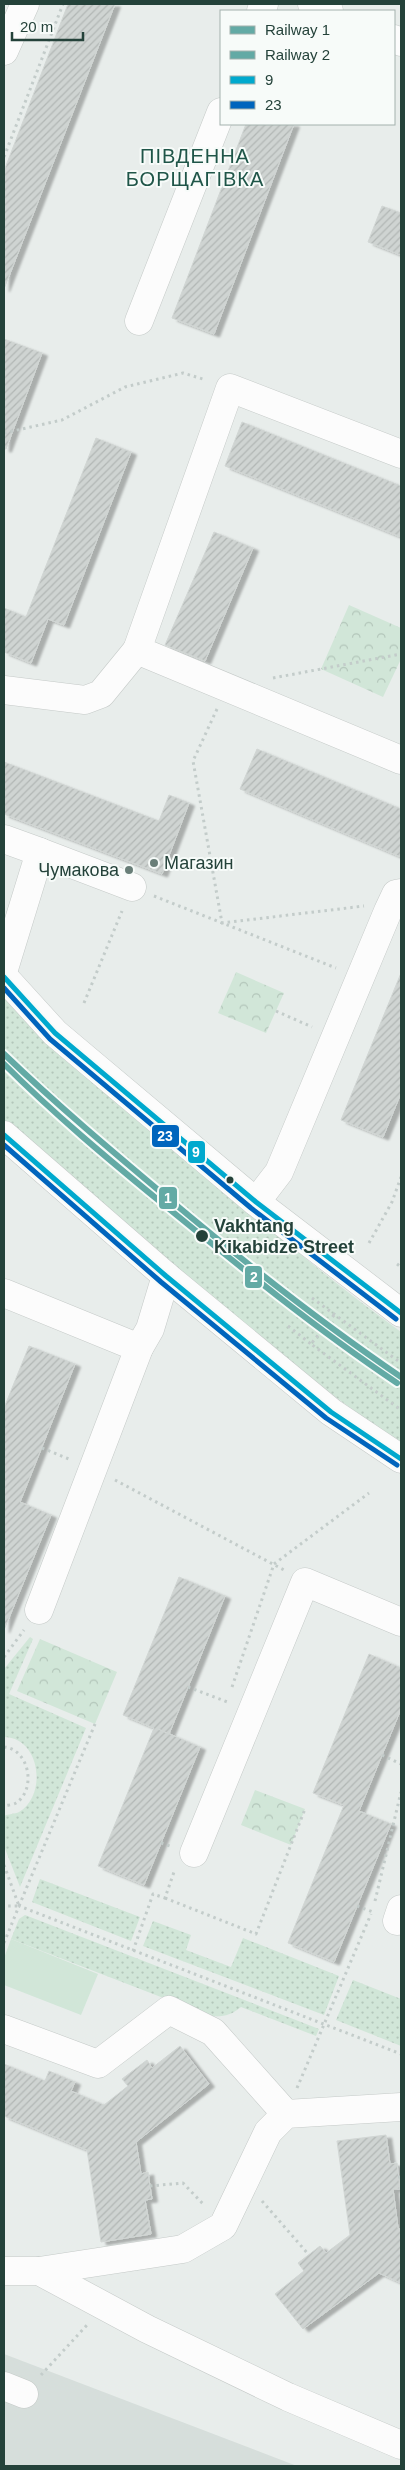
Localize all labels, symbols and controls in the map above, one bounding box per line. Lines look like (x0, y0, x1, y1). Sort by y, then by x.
scale bar (12, 10, 84, 42)
legend (220, 10, 395, 125)
text: 20 m (20, 18, 53, 35)
text: Railway 1 (265, 21, 330, 38)
text: Railway 2 (265, 46, 330, 63)
text: 9 (265, 71, 273, 88)
text: 23 (265, 96, 282, 113)
district label: ПІВДЕННА БОРЩАГІВКА (126, 145, 264, 190)
place label: Магазин (164, 853, 233, 873)
marker: Магазин (148, 857, 160, 869)
place label: Чумакова (38, 860, 120, 880)
marker: Чумакова (123, 864, 135, 876)
line badge: 23 (151, 1124, 180, 1148)
text: 23 (157, 1128, 173, 1144)
line badge: 9 (187, 1140, 206, 1164)
text: 9 (192, 1144, 200, 1160)
unlabelled marker (225, 1175, 235, 1185)
line badge: 1 (158, 1186, 178, 1210)
text: 1 (164, 1190, 172, 1206)
place label: Vakhtang Kikabidze Street (214, 1216, 354, 1257)
marker: Vakhtang Kikabidze Street (194, 1228, 210, 1244)
line badge: 2 (244, 1265, 263, 1289)
text: 2 (250, 1269, 258, 1285)

